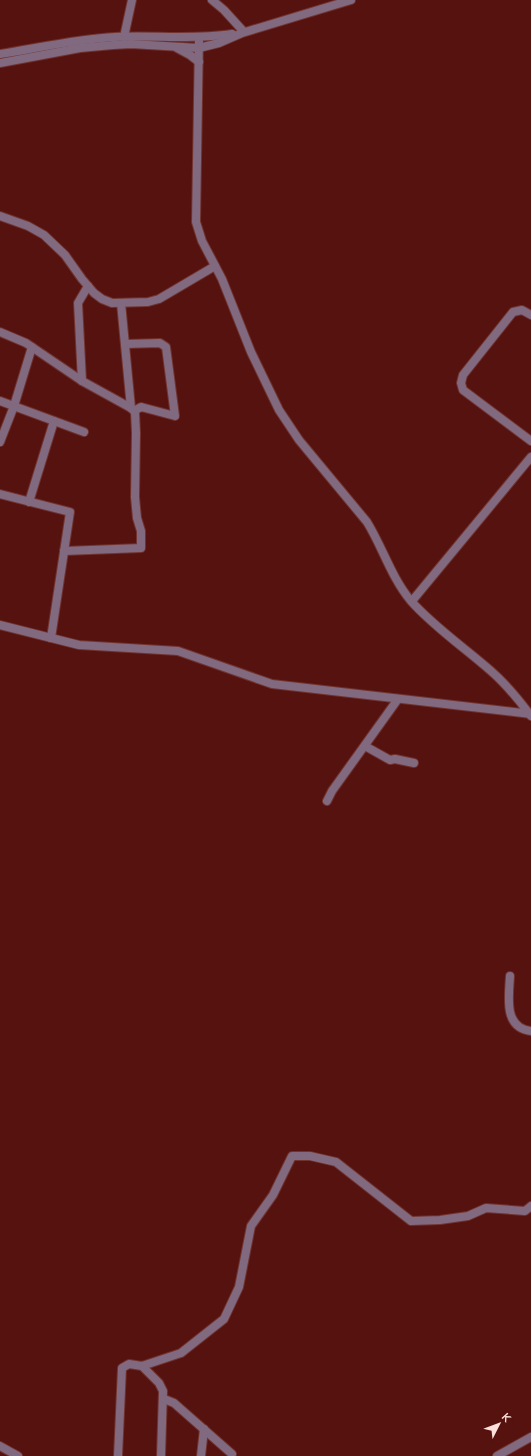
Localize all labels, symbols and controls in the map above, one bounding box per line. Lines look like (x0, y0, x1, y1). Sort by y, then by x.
north arrow (479, 1404, 519, 1444)
text: K (499, 1410, 515, 1425)

